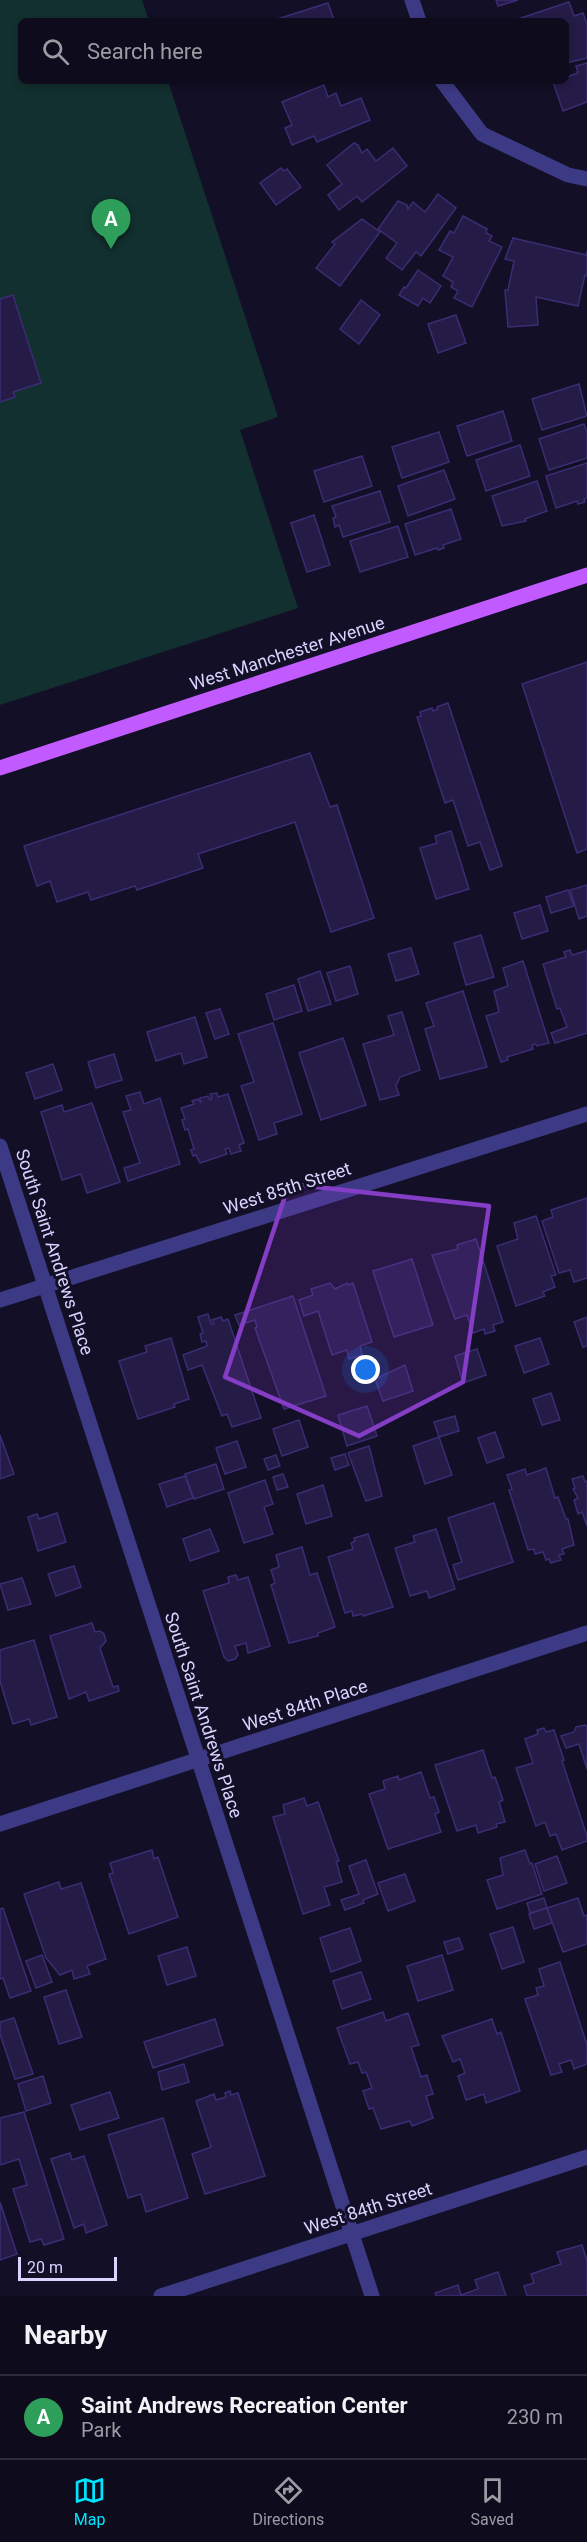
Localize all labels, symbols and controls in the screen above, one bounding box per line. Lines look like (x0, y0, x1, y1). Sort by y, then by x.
search box (18, 18, 569, 84)
icon: search (39, 35, 72, 68)
text: Search here (87, 39, 203, 64)
pin: A (92, 200, 130, 249)
street label: West Manchester Avenue (187, 612, 387, 694)
street label: South Saint Andrews Place (12, 1146, 98, 1358)
street label: West 85th Street (221, 1157, 354, 1219)
your location (351, 1355, 380, 1384)
street label: South Saint Andrews Place (161, 1609, 247, 1821)
street label: West 84th Place (240, 1675, 370, 1735)
street label: West 84th Street (302, 2177, 435, 2239)
scale bar (18, 2254, 117, 2282)
text: 20 m (27, 2258, 63, 2277)
text: Nearby (24, 2320, 107, 2350)
text: Saint Andrews Recreation Center (81, 2393, 408, 2418)
text: A (37, 2405, 50, 2429)
text: 230 m (507, 2405, 563, 2429)
text: Park (81, 2418, 121, 2442)
tab: Map (73, 2474, 106, 2529)
tab: Directions (252, 2474, 324, 2529)
tab: Saved (471, 2474, 514, 2529)

